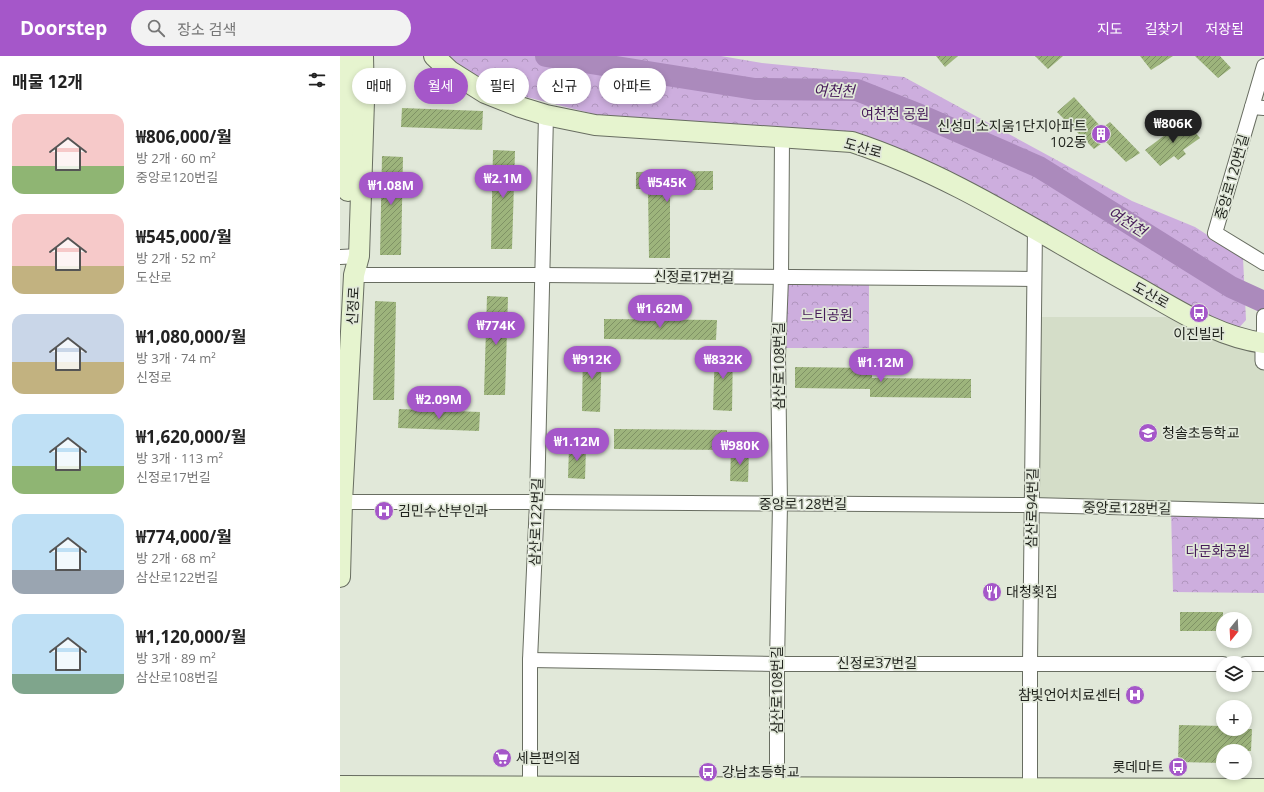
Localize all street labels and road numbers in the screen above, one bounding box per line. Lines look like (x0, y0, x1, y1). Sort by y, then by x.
street label: 중앙로120번길 (1210, 132, 1253, 222)
street label: 도산로 (842, 133, 884, 162)
street label: 신정로17번길 (654, 266, 734, 287)
street label: 도산로 (1130, 277, 1173, 312)
street label: 신정로 (342, 286, 363, 326)
street label: 삼산로108번길 (769, 322, 788, 410)
street label: 삼산로94번길 (1021, 468, 1042, 548)
street label: 삼산로122번길 (524, 477, 547, 566)
street label: 중앙로128번길 (759, 494, 847, 513)
street label: 중앙로128번길 (1083, 497, 1171, 518)
street label: 삼산로108번길 (767, 646, 786, 734)
street label: 신정로37번길 (837, 653, 917, 672)

